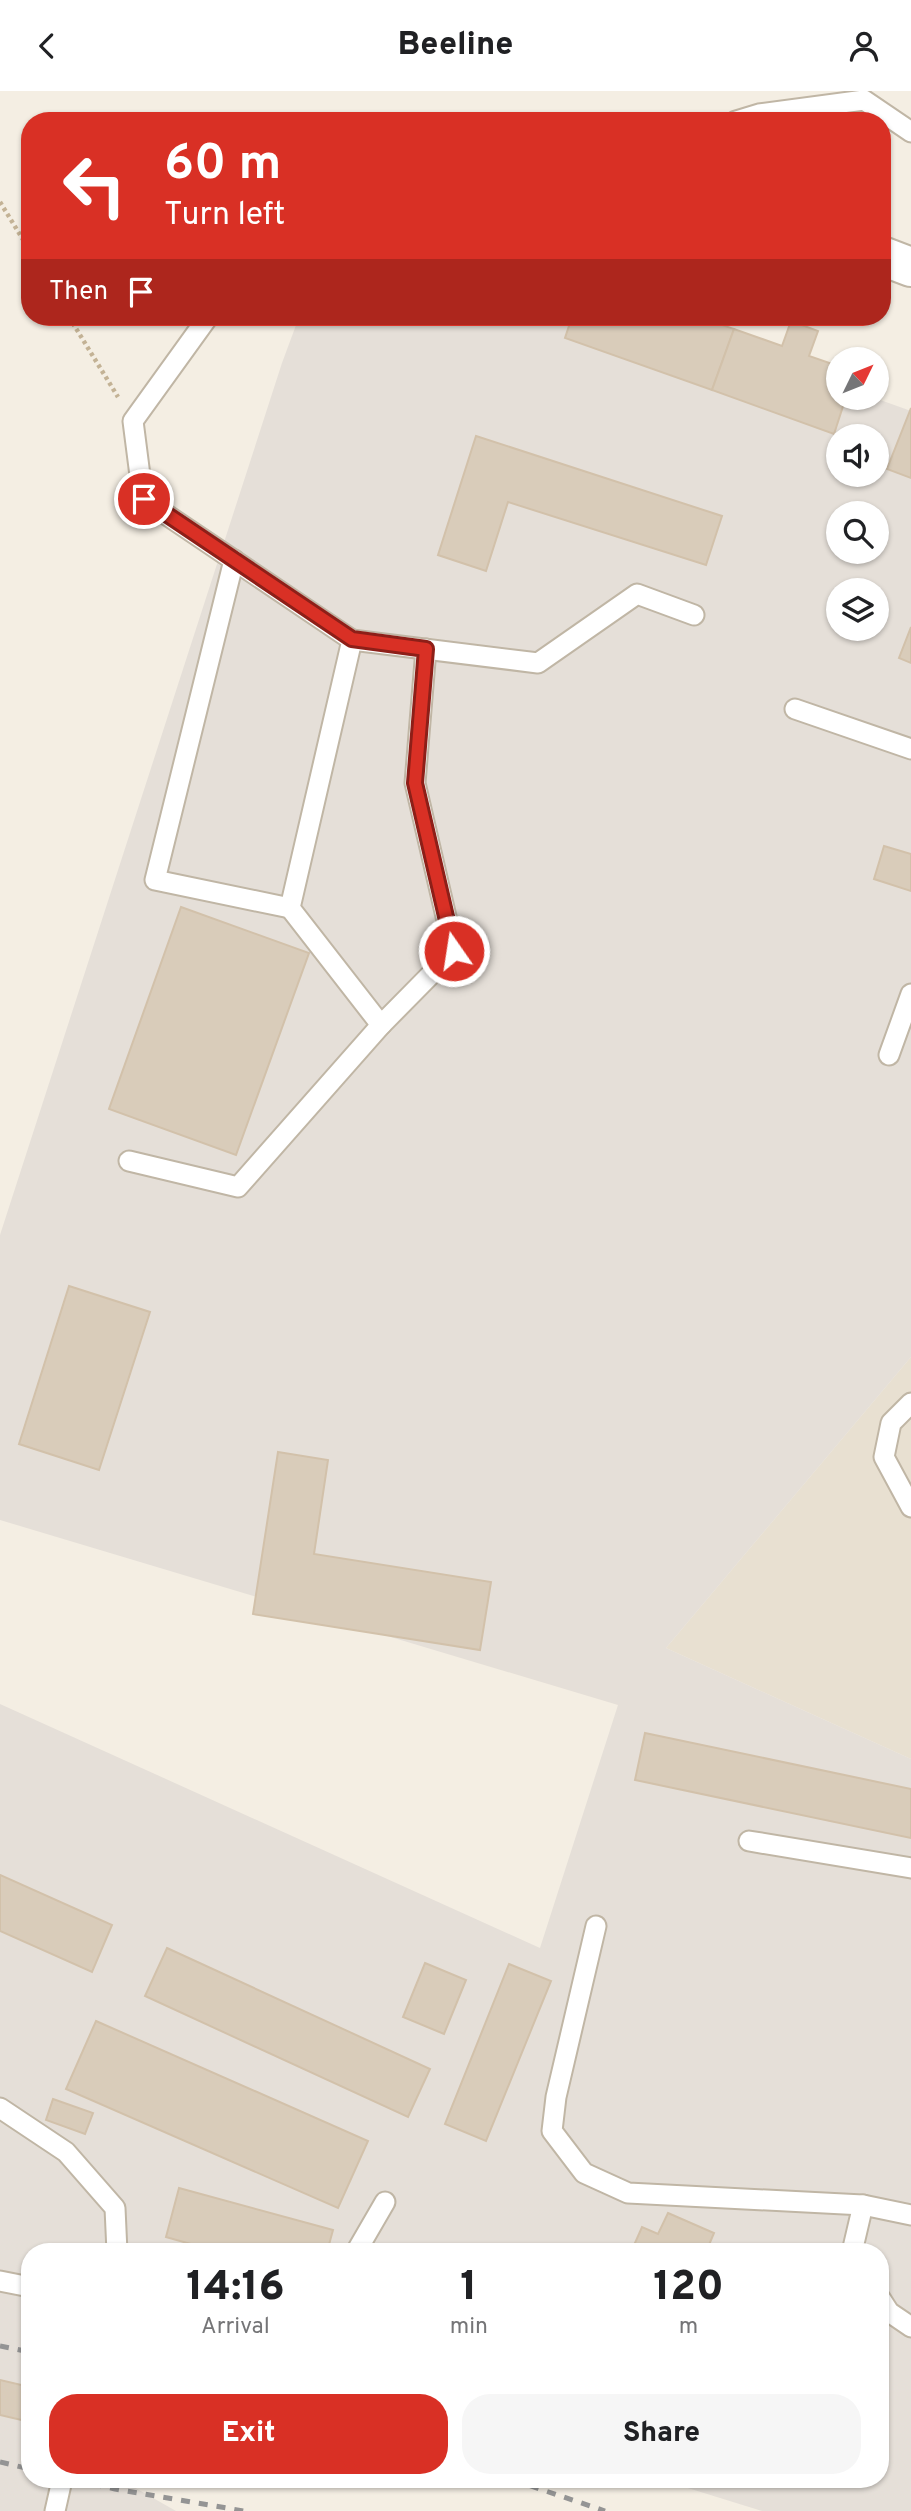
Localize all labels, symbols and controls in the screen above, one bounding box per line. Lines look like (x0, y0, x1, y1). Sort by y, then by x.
text: Beeline (398, 26, 513, 66)
icon: back (28, 27, 66, 65)
icon: person (845, 27, 883, 65)
text: 60 m (164, 135, 282, 197)
icon: left (49, 140, 140, 231)
text: Turn left (164, 196, 285, 236)
icon: arrive (122, 273, 160, 311)
text: Then (49, 276, 108, 309)
north arrow (826, 347, 889, 409)
map controls (826, 347, 889, 641)
button: sound (826, 424, 889, 487)
pin (114, 469, 174, 529)
icon: arrive (125, 480, 163, 518)
button: search (826, 501, 889, 564)
button: layers (826, 578, 889, 641)
position arrow (417, 914, 491, 988)
text: 14:16 (186, 2262, 285, 2315)
text: 1 (460, 2262, 477, 2315)
text: 120 (653, 2262, 724, 2315)
text: Arrival (201, 2313, 270, 2342)
text: min (450, 2313, 488, 2342)
text: m (679, 2313, 698, 2342)
button: Exit (49, 2394, 448, 2474)
button: Share (462, 2394, 861, 2474)

